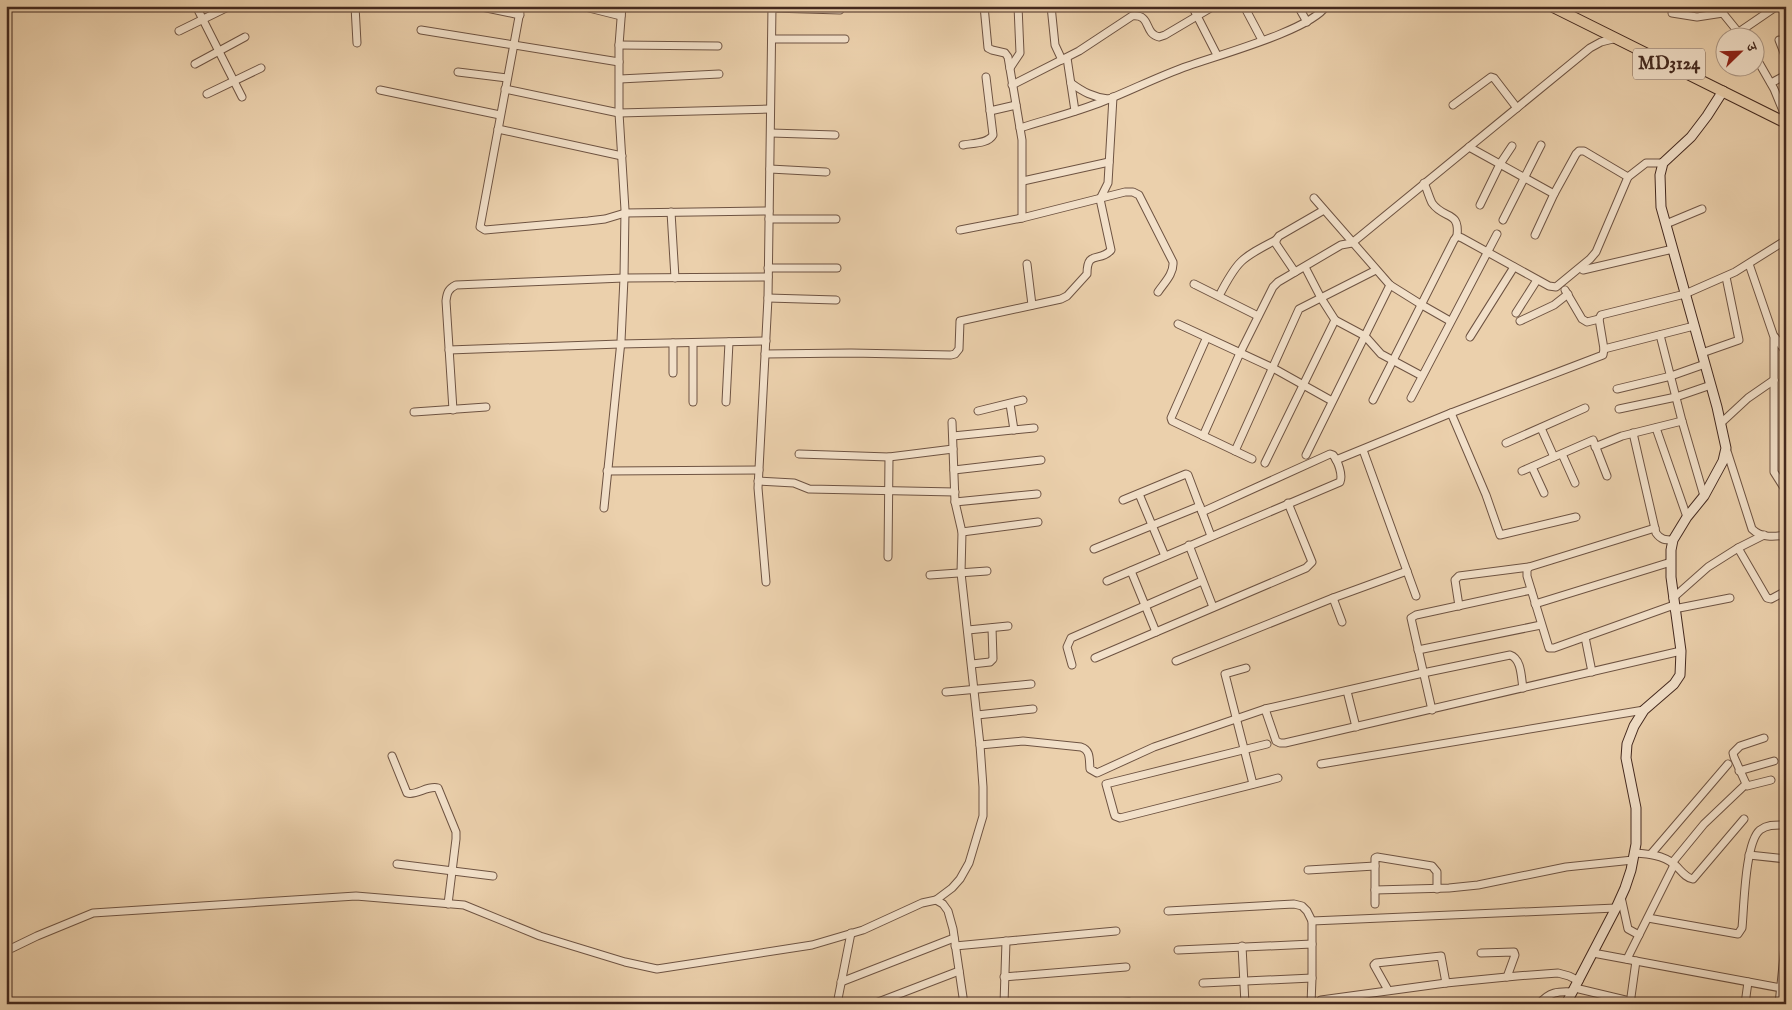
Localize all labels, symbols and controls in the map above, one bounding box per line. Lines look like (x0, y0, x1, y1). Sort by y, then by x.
north arrow (1714, 28, 1764, 78)
text: उ (1741, 40, 1761, 55)
road number: MD3124 (1633, 49, 1705, 80)

